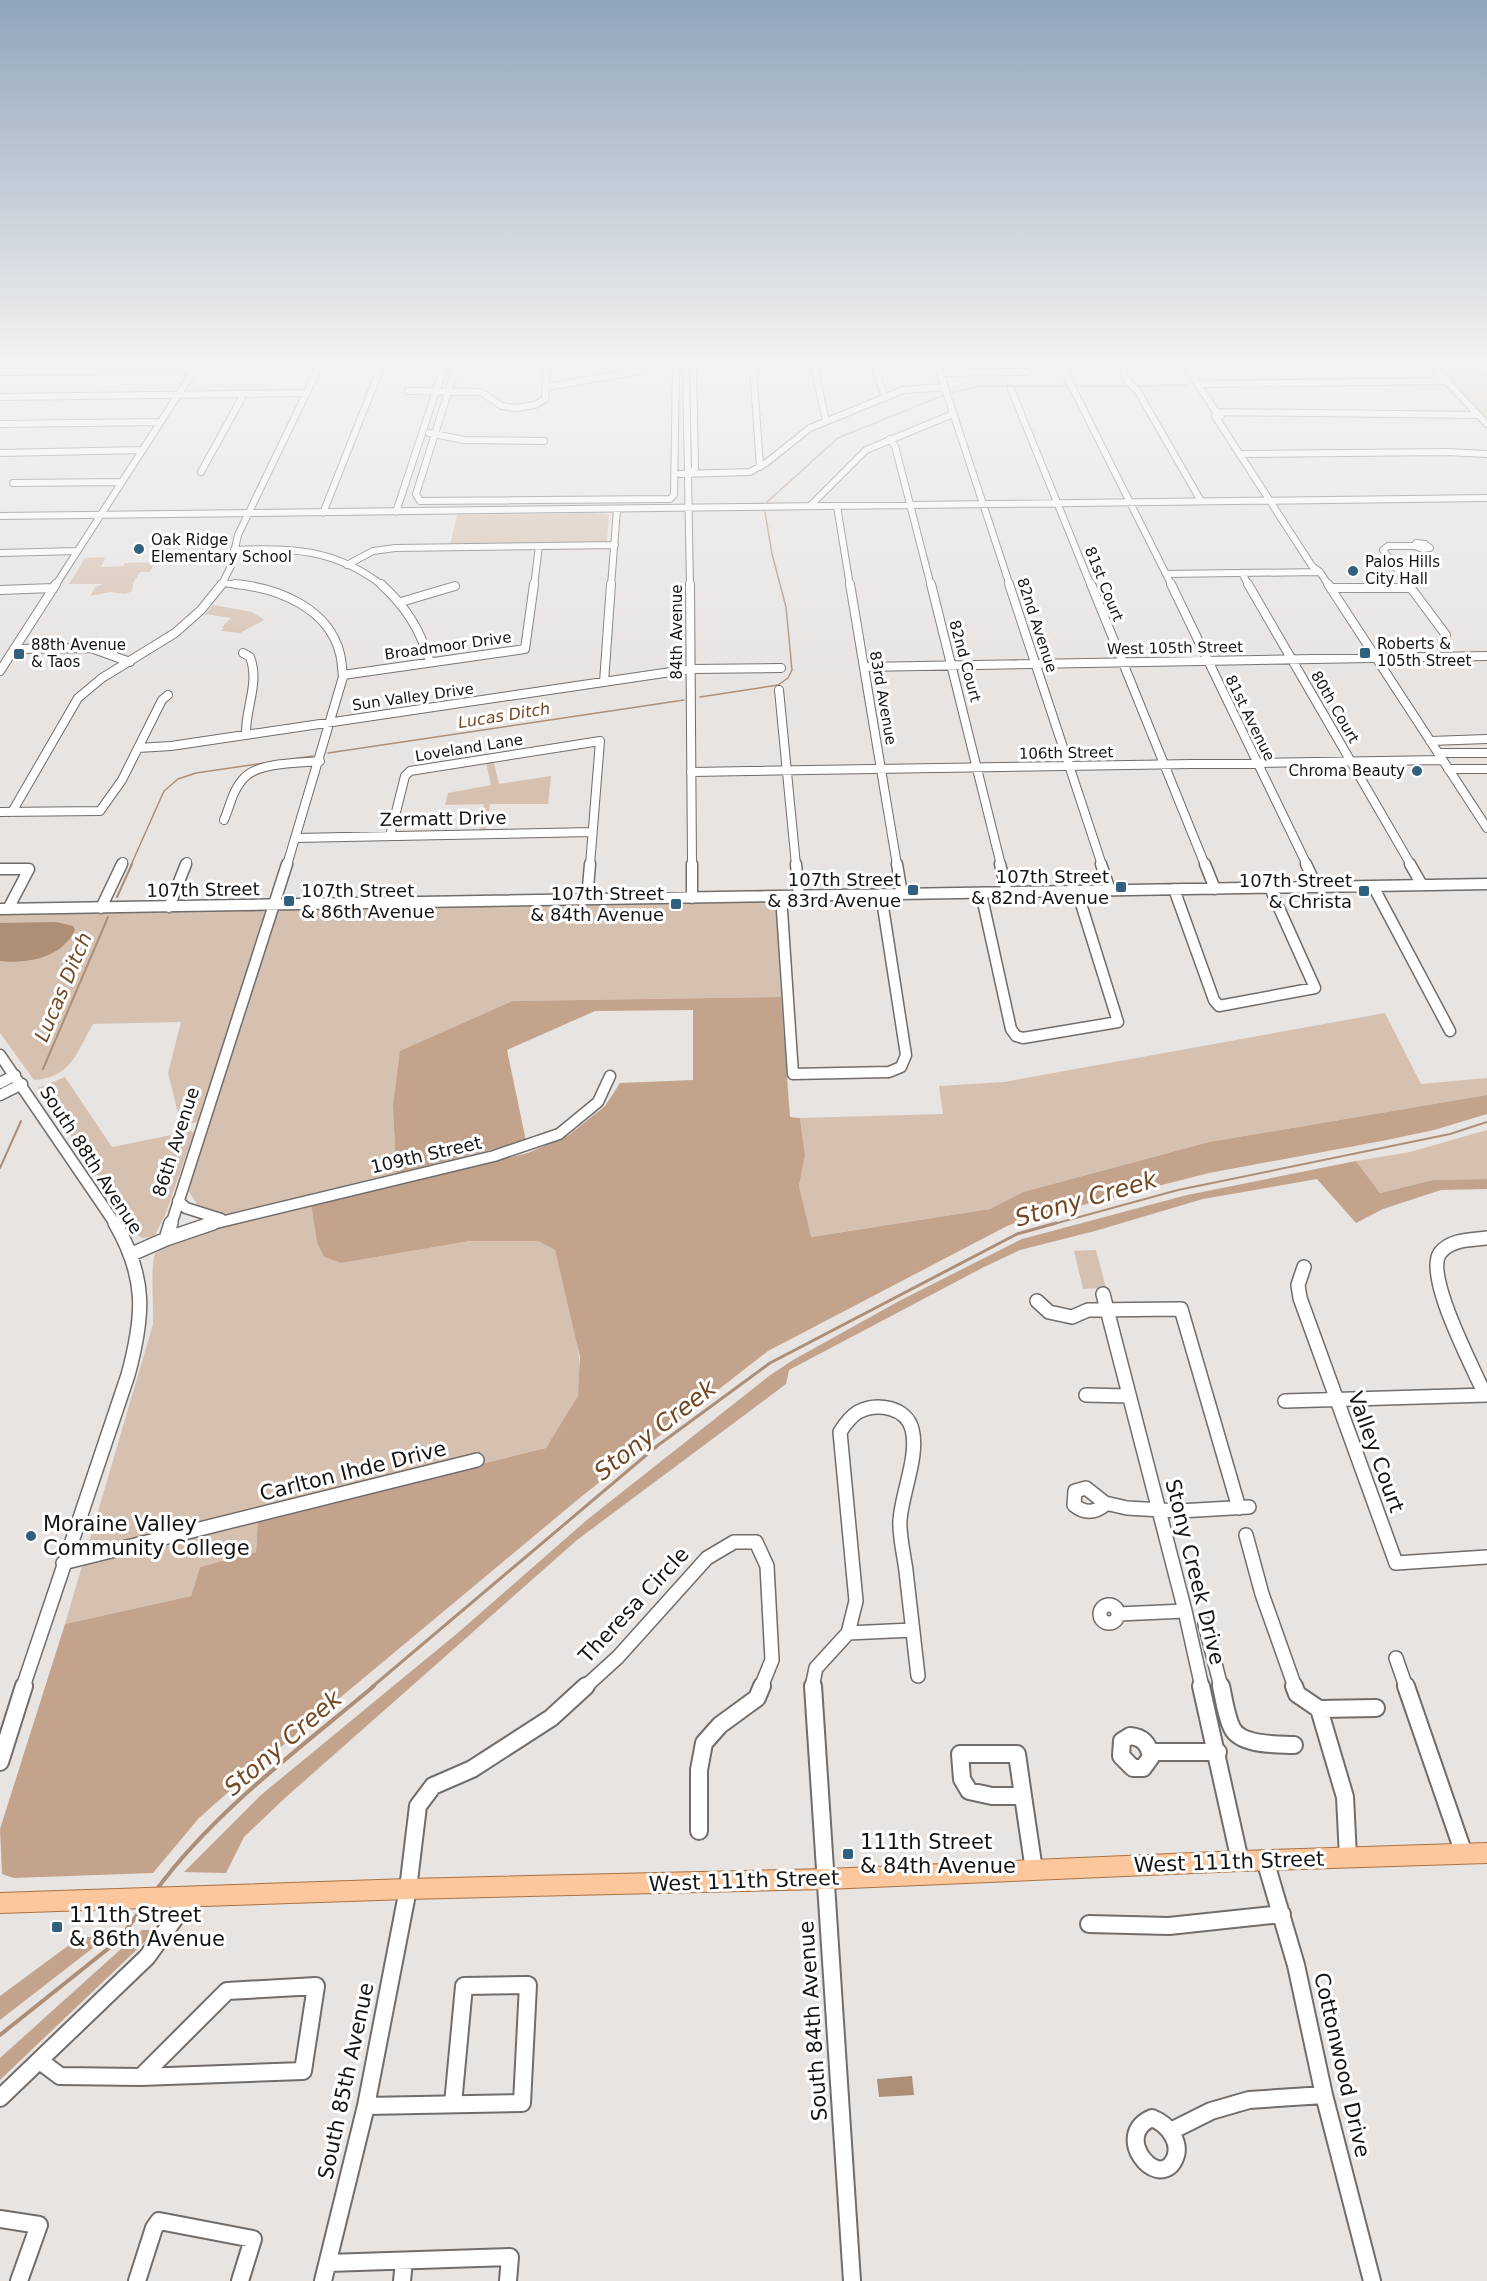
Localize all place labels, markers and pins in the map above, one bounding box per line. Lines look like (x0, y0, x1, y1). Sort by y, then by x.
place label: Oak Ridge Elementary School (151, 531, 292, 566)
marker: Oak Ridge Elementary School (132, 542, 146, 556)
place label: Palos Hills City Hall (1365, 553, 1440, 588)
marker: Palos Hills City Hall (1346, 564, 1360, 578)
place label: Roberts & 105th Street (1377, 635, 1471, 670)
place label: 88th Avenue & Taos (31, 636, 126, 671)
marker: Roberts & 105th Street (1358, 646, 1372, 660)
marker: 88th Avenue & Taos (12, 647, 26, 661)
place label: Chroma Beauty (1288, 762, 1405, 780)
marker: Chroma Beauty (1410, 764, 1424, 778)
place label: 107th Street & 82nd Avenue (971, 866, 1109, 908)
place label: 107th Street & 83rd Avenue (767, 869, 901, 911)
place label: 107th Street & Christa (1239, 870, 1352, 912)
place label: 107th Street & 86th Avenue (301, 880, 435, 922)
marker: 107th Street & 82nd Avenue (1114, 880, 1128, 894)
place label: 107th Street & 84th Avenue (530, 883, 664, 925)
marker: 107th Street & 83rd Avenue (906, 883, 920, 897)
marker: 107th Street & Christa (1357, 884, 1371, 898)
marker: 107th Street & 86th Avenue (282, 894, 296, 908)
marker: 107th Street & 84th Avenue (669, 897, 683, 911)
place label: Moraine Valley Community College (43, 1512, 250, 1560)
marker: Moraine Valley Community College (24, 1529, 38, 1543)
place label: 111th Street & 84th Avenue (860, 1830, 1016, 1878)
marker: 111th Street & 84th Avenue (841, 1847, 855, 1861)
place label: 111th Street & 86th Avenue (69, 1903, 225, 1951)
marker: 111th Street & 86th Avenue (50, 1920, 64, 1934)

